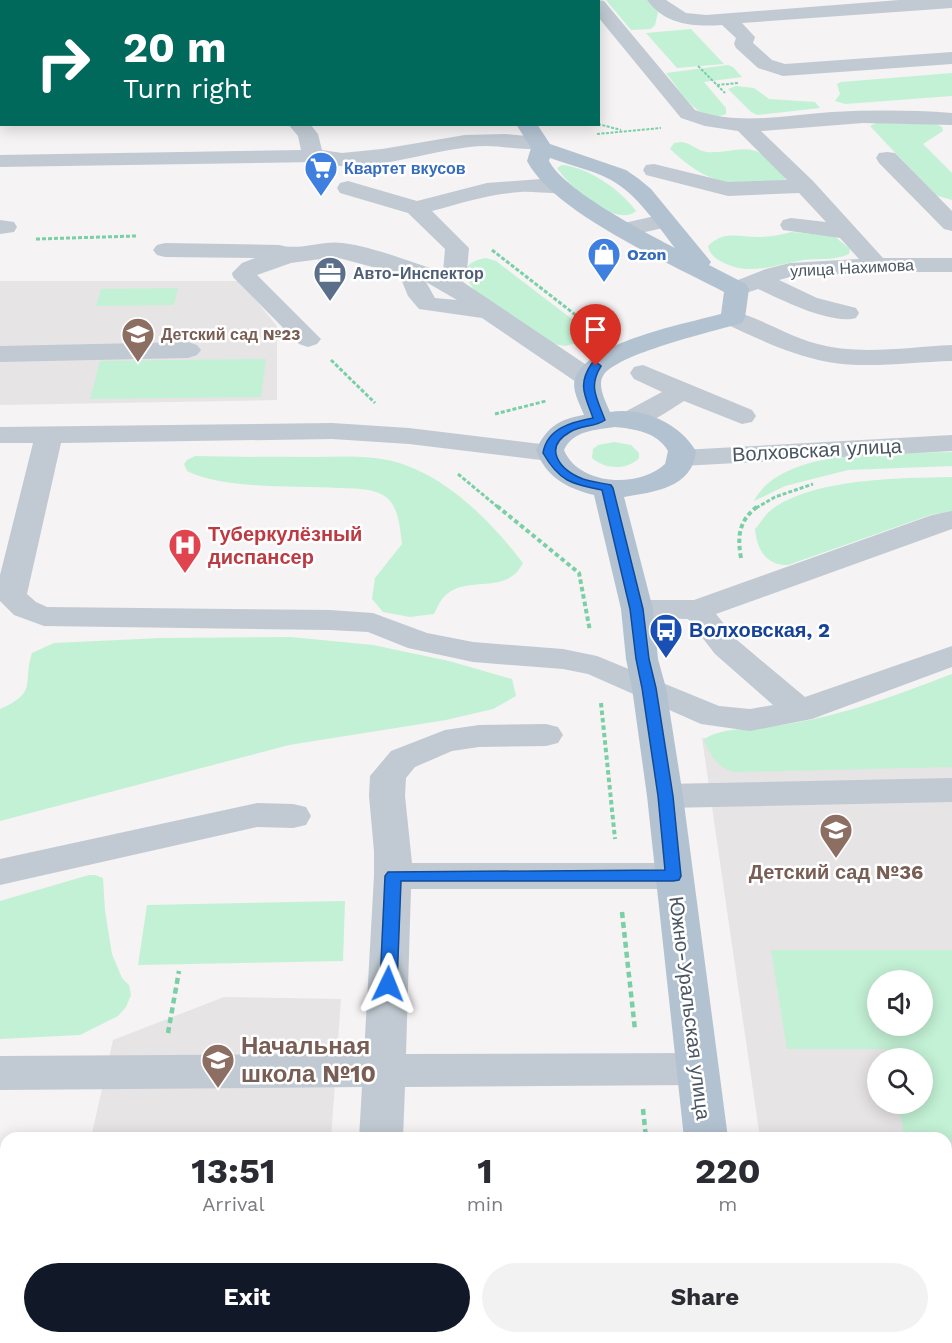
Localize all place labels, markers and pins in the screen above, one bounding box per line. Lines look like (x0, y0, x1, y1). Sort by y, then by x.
supermarket icon: Квартет вкусов (303, 150, 339, 197)
place label: Квартет вкусов (344, 159, 466, 178)
shop icon: Ozon (586, 236, 622, 283)
place label: Ozon (627, 245, 666, 264)
office icon: Авто-Инспектор (312, 255, 348, 302)
place label: Авто-Инспектор (353, 264, 484, 283)
pin (570, 304, 621, 366)
school or university icon: Детский сад №23 (120, 316, 156, 363)
place label: Детский сад №23 (161, 325, 300, 344)
place label: Туберкулёзный диспансер (208, 522, 362, 569)
hospital icon: Туберкулёзный диспансер (167, 527, 203, 574)
bus stop icon: Волховская, 2 (648, 612, 684, 659)
place label: Волховская, 2 (689, 618, 830, 642)
school or university icon: Детский сад №36 (818, 812, 854, 859)
place label: Детский сад №36 (749, 860, 923, 884)
place label: Начальная школа №10 (241, 1032, 376, 1088)
school or university icon: Начальная школа №10 (200, 1042, 236, 1089)

